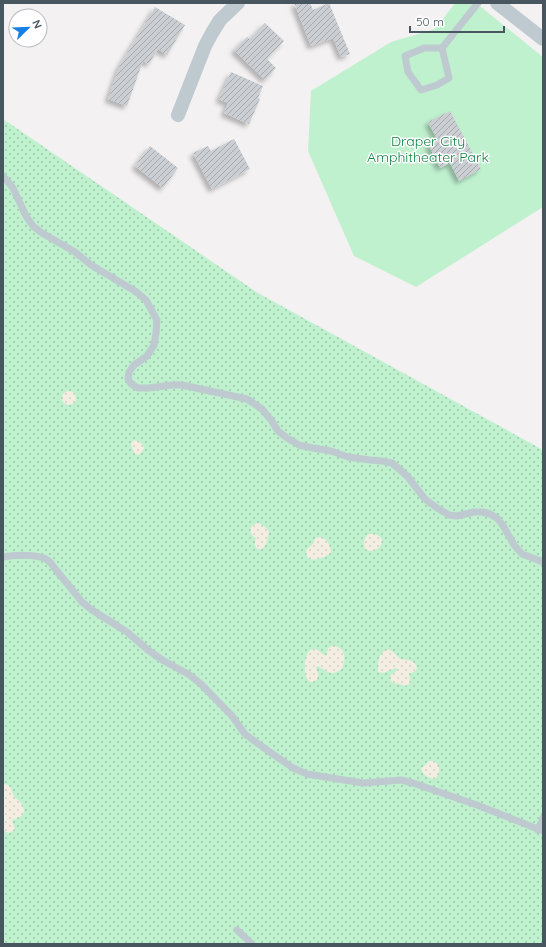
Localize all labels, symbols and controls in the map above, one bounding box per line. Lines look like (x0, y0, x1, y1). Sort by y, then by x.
north arrow (8, 8, 48, 48)
scale bar (410, 8, 504, 34)
text: 50 m (416, 14, 444, 29)
text: N (29, 18, 45, 31)
park label: Draper City Amphitheater Park (367, 132, 489, 166)

